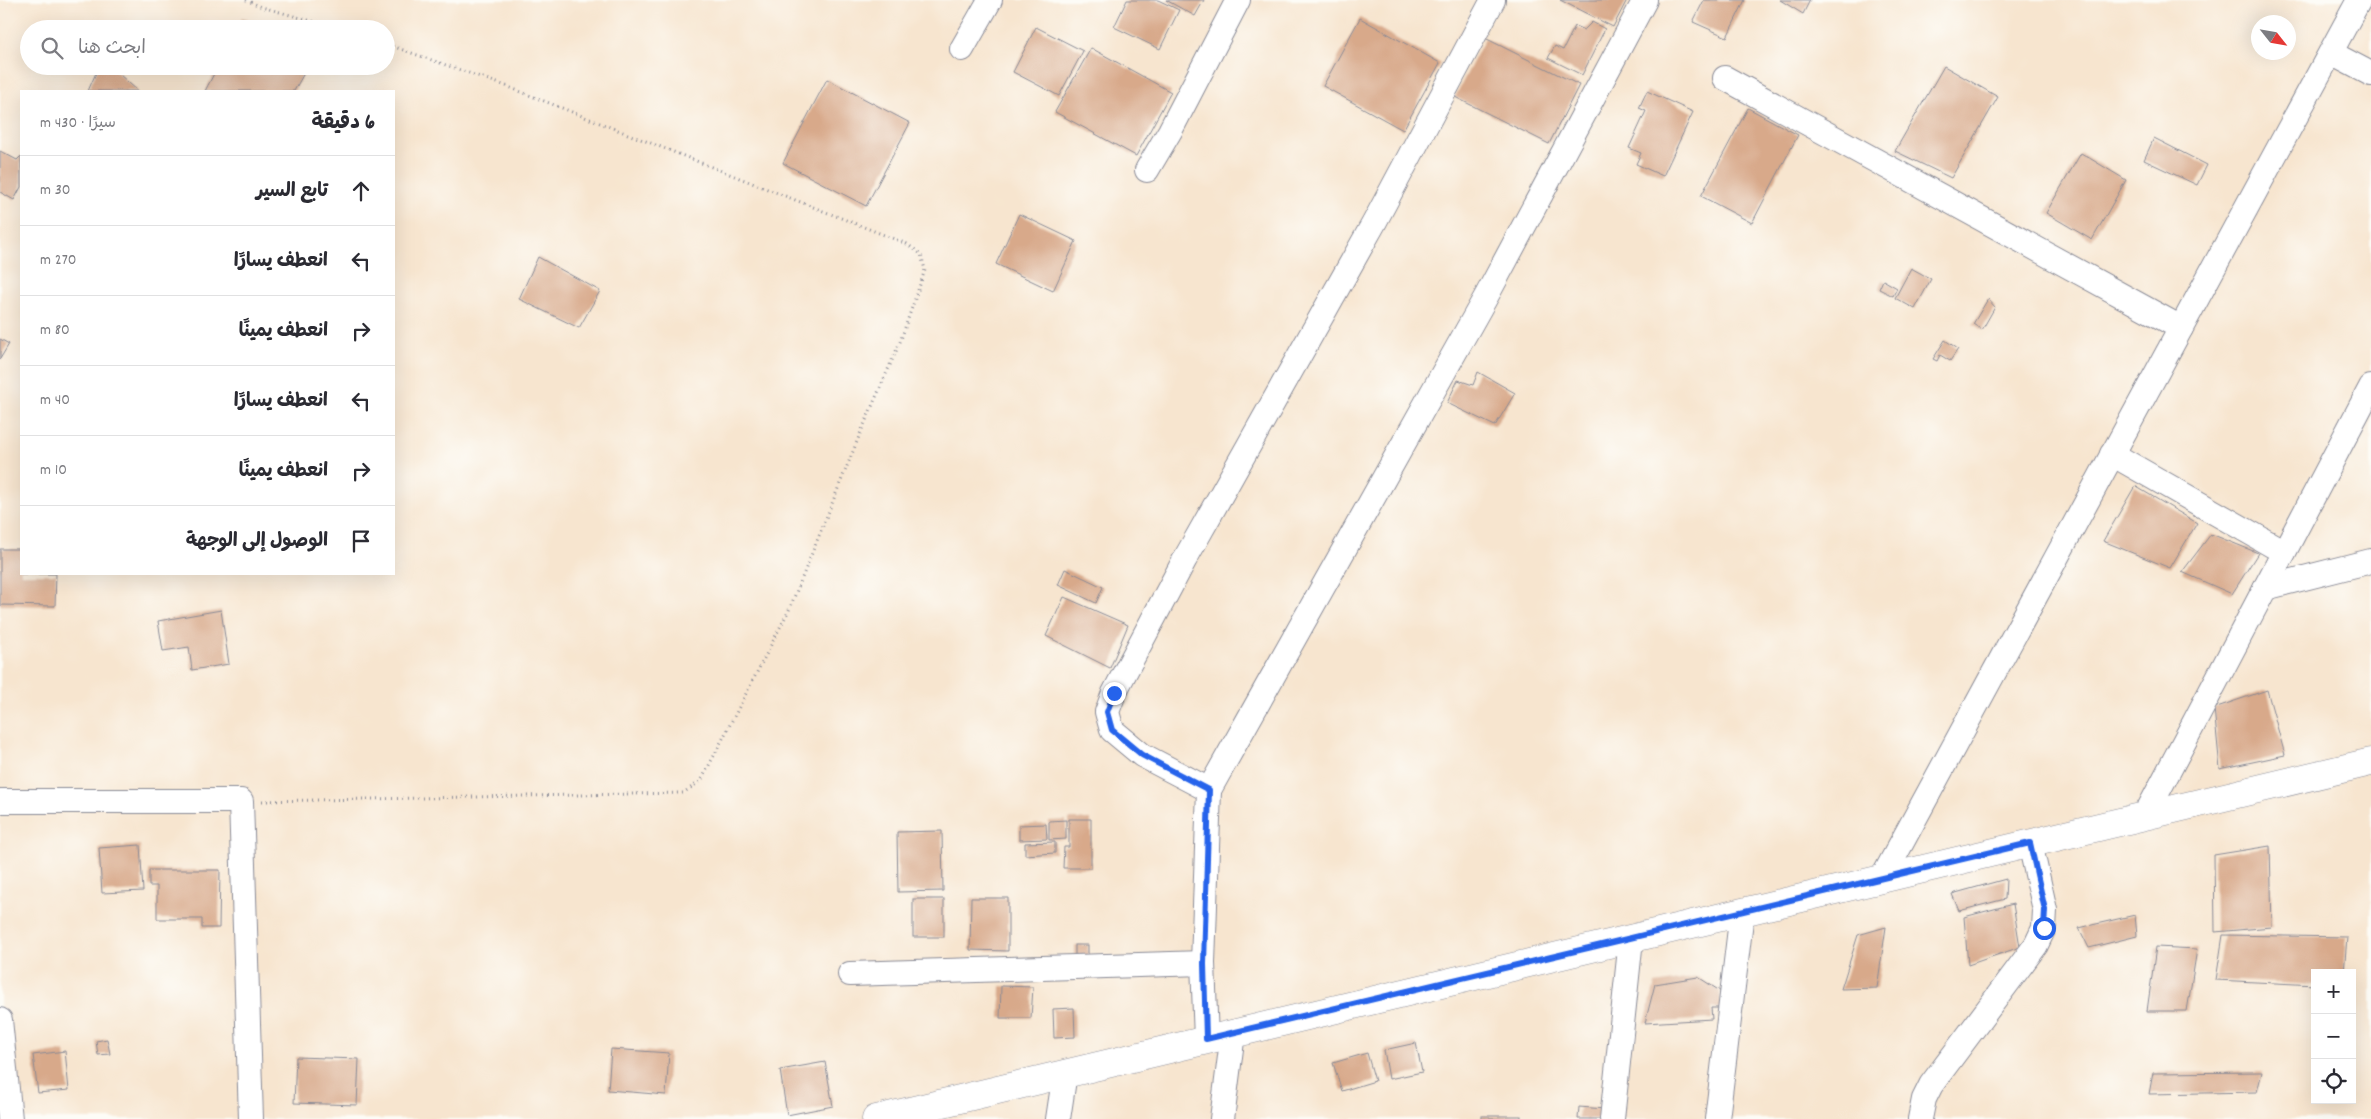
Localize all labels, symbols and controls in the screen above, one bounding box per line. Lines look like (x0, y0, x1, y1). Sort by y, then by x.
north arrow (2251, 15, 2296, 60)
search box (20, 20, 395, 75)
icon: search (38, 34, 66, 62)
text: ابحث هنا (78, 36, 146, 63)
text: 6 دقيقة (311, 109, 375, 139)
text: سيرًا · 430 m (40, 112, 116, 135)
icon: ahead (347, 177, 375, 205)
text: 30 m (40, 179, 71, 202)
text: تابع السير (256, 179, 328, 206)
icon: left (347, 247, 375, 275)
text: 270 m (40, 249, 77, 272)
text: انعطف يسارًا (234, 249, 328, 276)
icon: right (347, 317, 375, 345)
text: 80 m (40, 319, 70, 342)
text: انعطف يمينًا (239, 319, 328, 346)
icon: left (347, 387, 375, 415)
text: 40 m (40, 389, 70, 412)
text: انعطف يسارًا (234, 389, 328, 416)
icon: right (347, 457, 375, 485)
text: 10 m (40, 459, 67, 482)
text: انعطف يمينًا (239, 459, 328, 486)
icon: arrive (347, 527, 375, 555)
text: الوصول إلى الوجهة (186, 529, 328, 556)
route end (1103, 682, 1126, 705)
route start (2033, 917, 2056, 940)
map controls (2311, 969, 2356, 1104)
button: + (2311, 969, 2356, 1014)
button: − (2311, 1014, 2356, 1059)
button: locate (2311, 1059, 2356, 1104)

